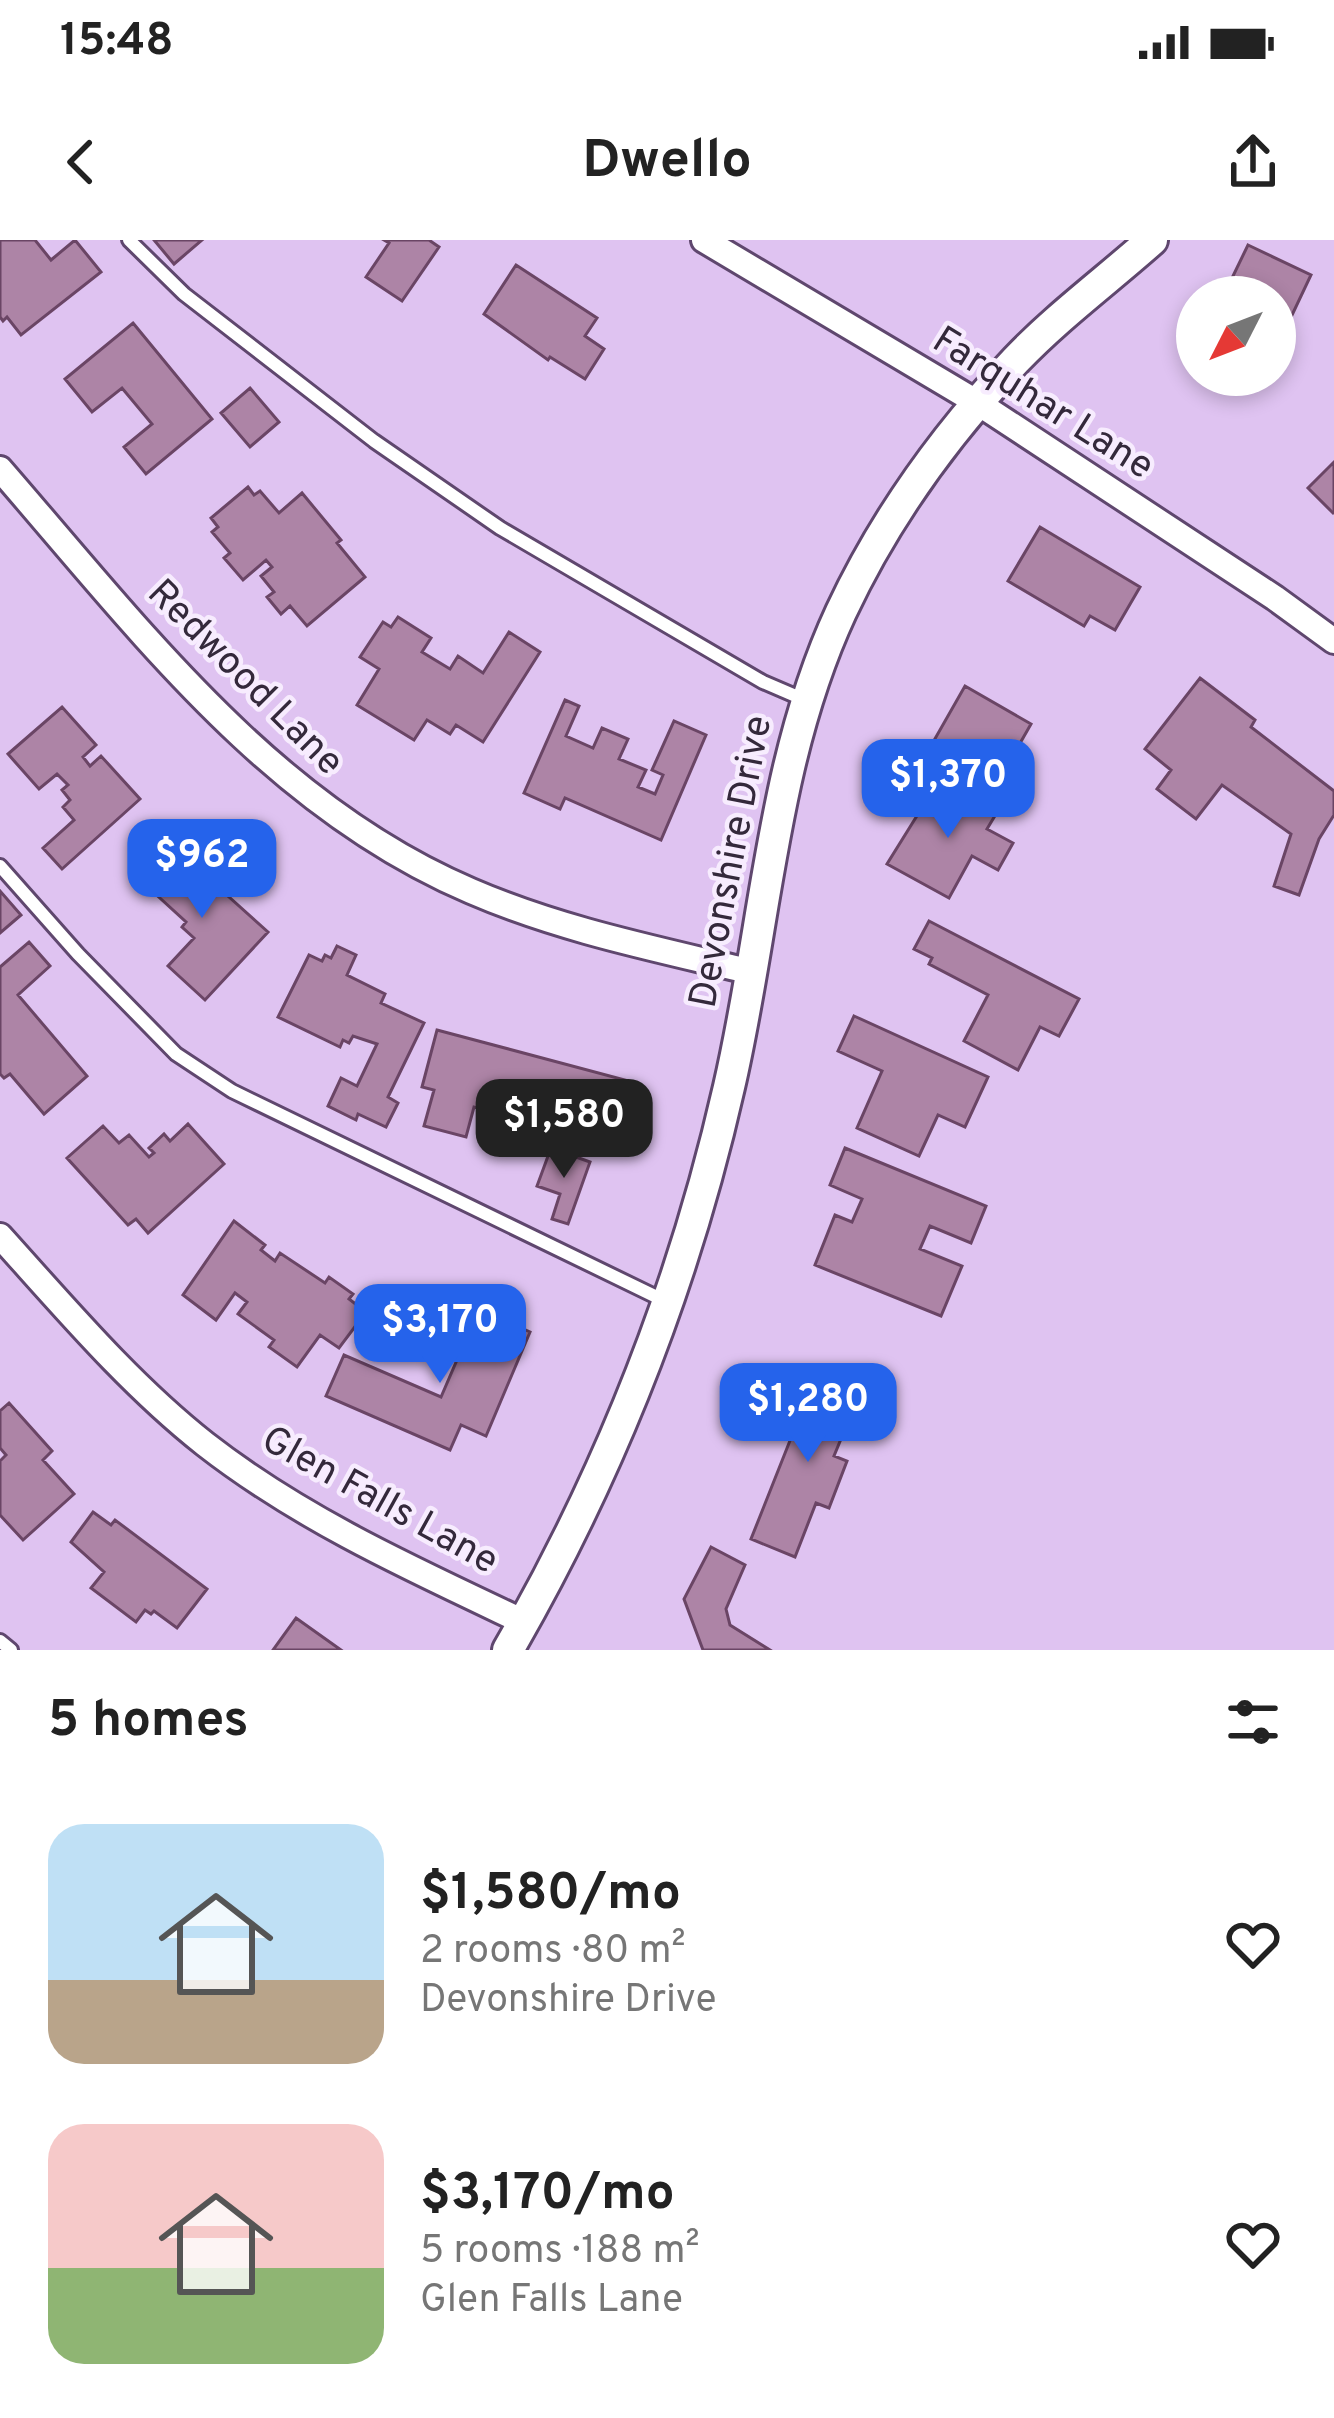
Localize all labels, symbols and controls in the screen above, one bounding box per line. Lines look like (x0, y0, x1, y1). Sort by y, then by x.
text: 15:48 (60, 14, 174, 71)
text: Dwello (582, 128, 752, 197)
icon: back (48, 129, 114, 195)
icon: share (1220, 129, 1286, 195)
north arrow (1176, 276, 1296, 396)
map controls (1176, 276, 1296, 396)
street label: Farquhar Lane (922, 318, 1162, 492)
street label: Redwood Lane (135, 570, 353, 788)
street label: Devonshire Drive (681, 712, 785, 1012)
pin: $1,370 (850, 739, 1046, 841)
text: $1,370 (889, 753, 1007, 802)
pin: $962 (131, 819, 273, 921)
text: $962 (154, 833, 250, 882)
pin: $1,580 (466, 1079, 662, 1181)
text: $1,580 (503, 1093, 625, 1142)
pin: $3,170 (342, 1284, 538, 1386)
text: $3,170 (381, 1298, 499, 1347)
pin: $1,280 (710, 1363, 906, 1465)
text: $1,280 (747, 1377, 869, 1426)
street label: Glen Falls Lane (252, 1417, 506, 1587)
icon: filters (1220, 1689, 1286, 1755)
text: 5 homes (48, 1690, 249, 1755)
text: $1,580/mo (420, 1863, 681, 1928)
icon: home (144, 1872, 288, 2016)
icon: heart (1220, 1911, 1286, 1977)
text: 2 rooms · 80 m² (420, 1928, 686, 1977)
text: Devonshire Drive (420, 1977, 717, 2026)
text: $3,170/mo (420, 2163, 675, 2228)
icon: home (144, 2172, 288, 2316)
icon: heart (1220, 2211, 1286, 2277)
text: 5 rooms · 188 m² (420, 2228, 700, 2277)
text: Glen Falls Lane (420, 2277, 683, 2326)

